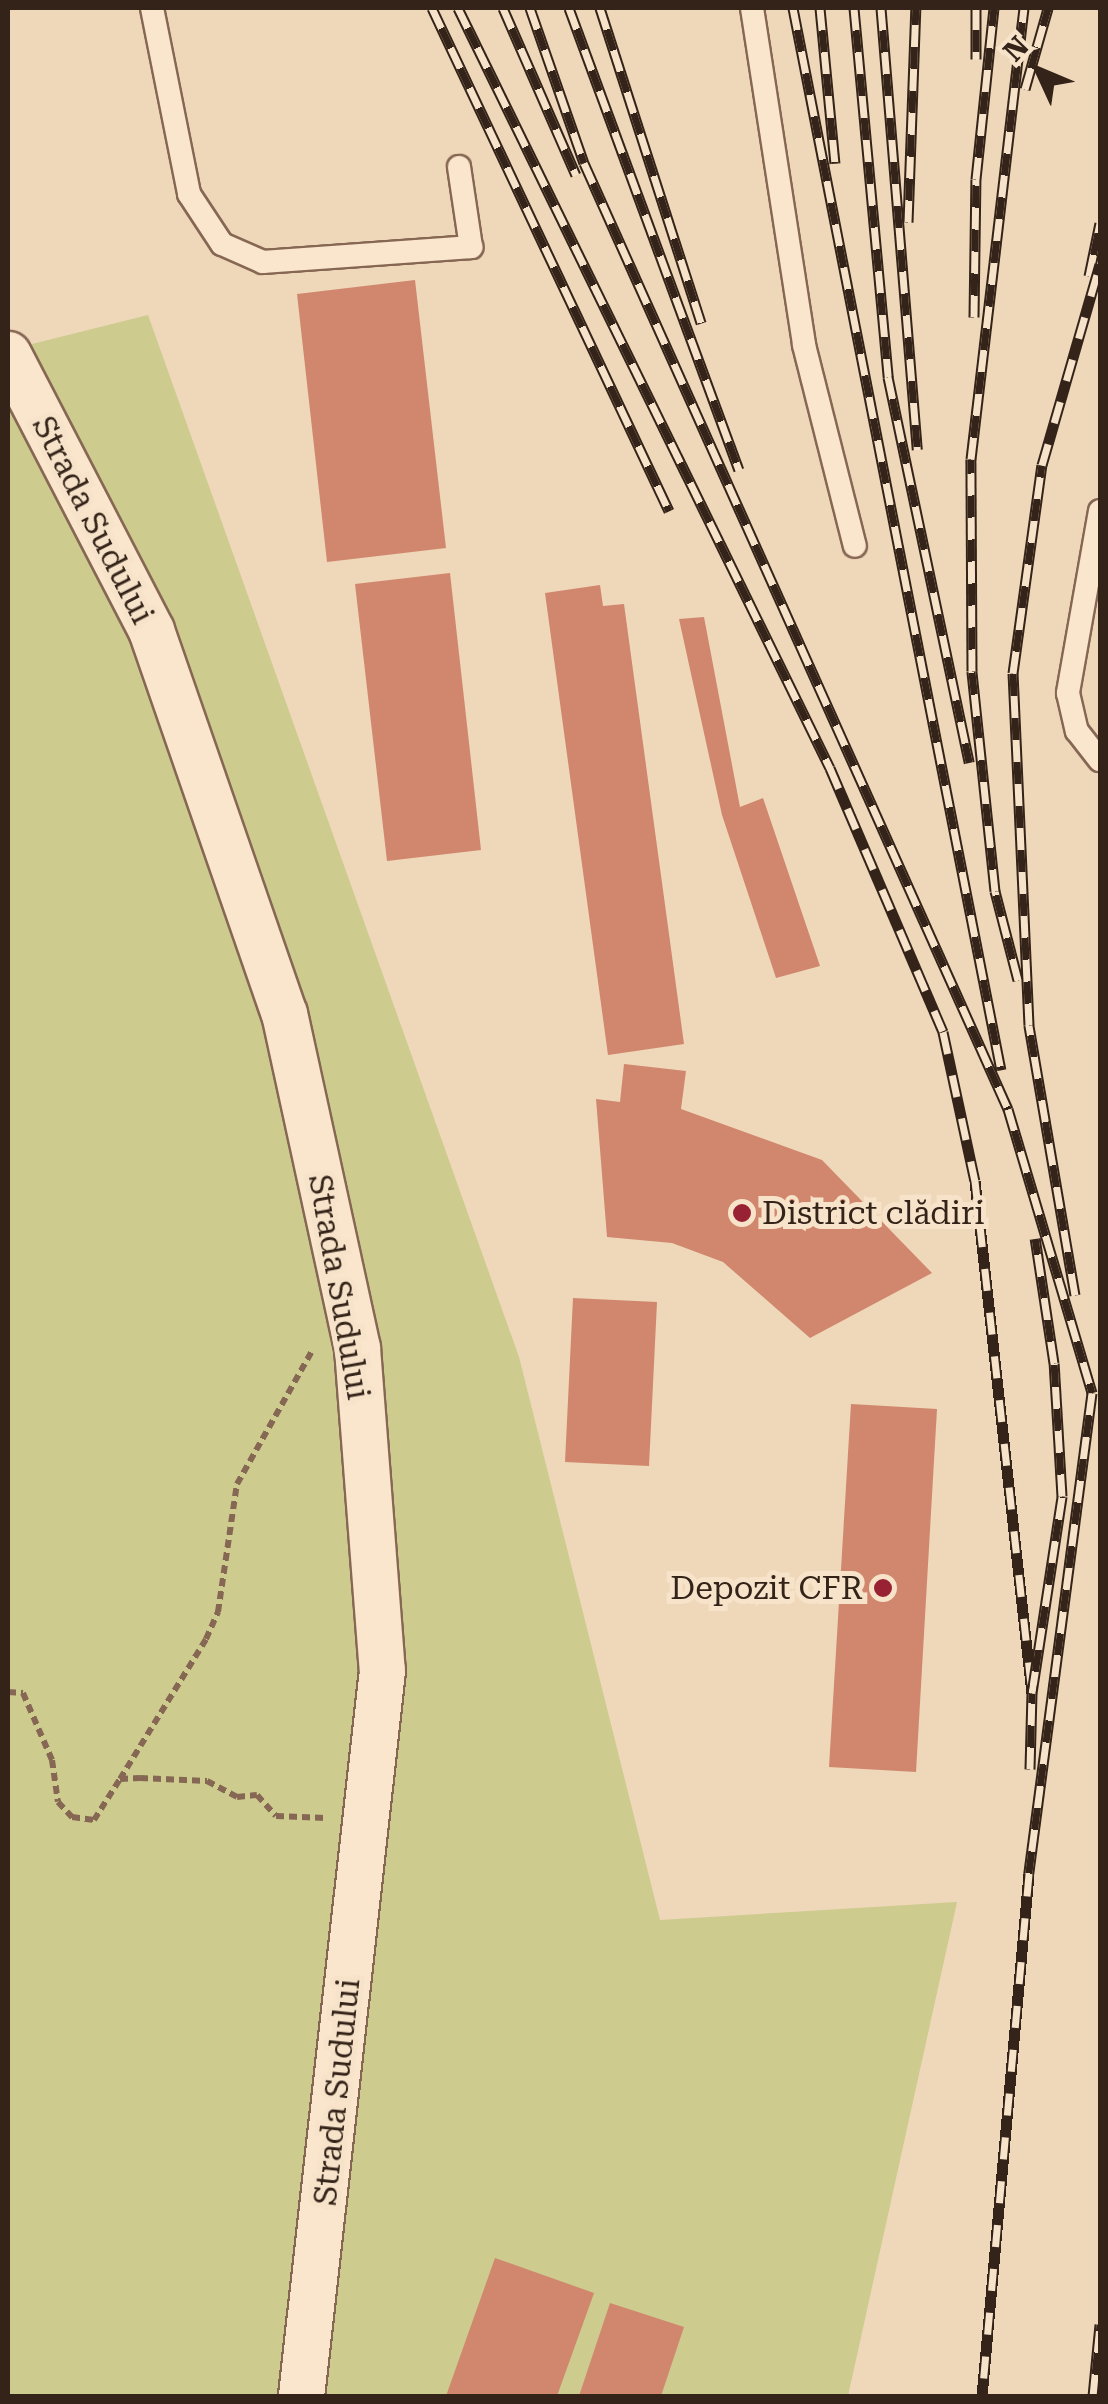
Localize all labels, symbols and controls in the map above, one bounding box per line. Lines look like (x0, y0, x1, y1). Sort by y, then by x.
north arrow (988, 20, 1088, 120)
text: N (997, 30, 1035, 68)
street label: Strada Sudului (24, 410, 162, 630)
street label: Strada Sudului (300, 1171, 378, 1403)
place label: District clădiri (762, 1194, 984, 1232)
marker: District clădiri (731, 1202, 753, 1224)
place label: Depozit CFR (670, 1569, 863, 1607)
marker: Depozit CFR (872, 1577, 894, 1599)
street label: Strada Sudului (306, 1977, 368, 2207)

